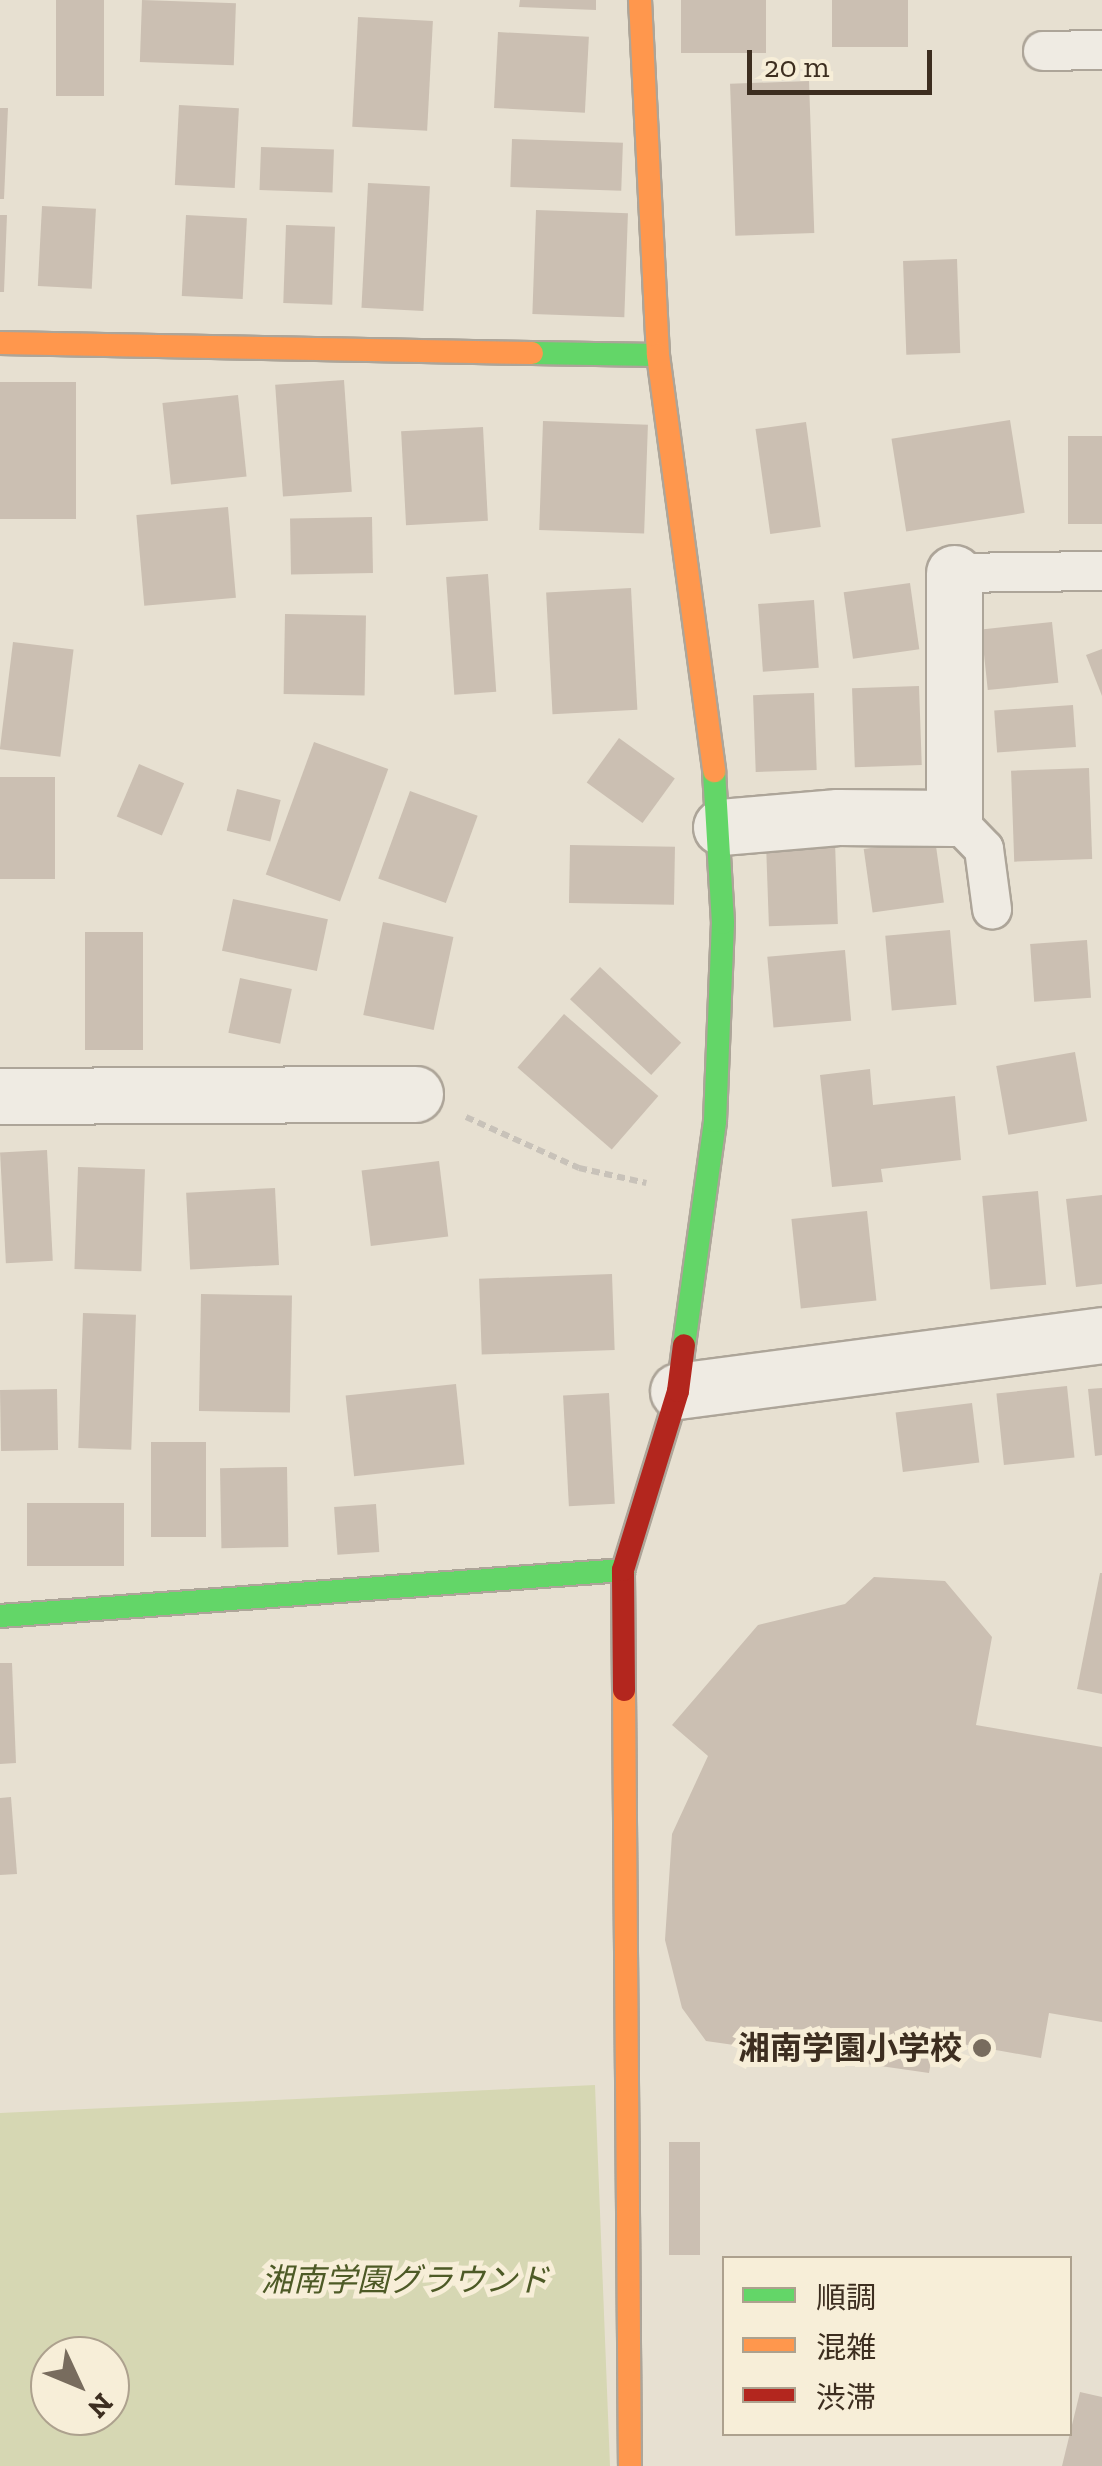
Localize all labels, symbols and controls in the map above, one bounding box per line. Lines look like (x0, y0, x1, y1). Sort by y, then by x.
scale bar (752, 30, 937, 92)
text: 20 m (764, 49, 829, 85)
place label: 湘南学園小学校 (738, 2029, 962, 2067)
marker: 湘南学園小学校 (971, 2037, 993, 2059)
legend (722, 2256, 1072, 2436)
park label: 湘南学園グラウンド (261, 2261, 549, 2299)
text: 順調 (816, 2280, 876, 2316)
text: 混雑 (816, 2330, 876, 2366)
north arrow (30, 2336, 130, 2436)
text: 渋滞 (816, 2380, 876, 2416)
text: N (81, 2387, 120, 2425)

